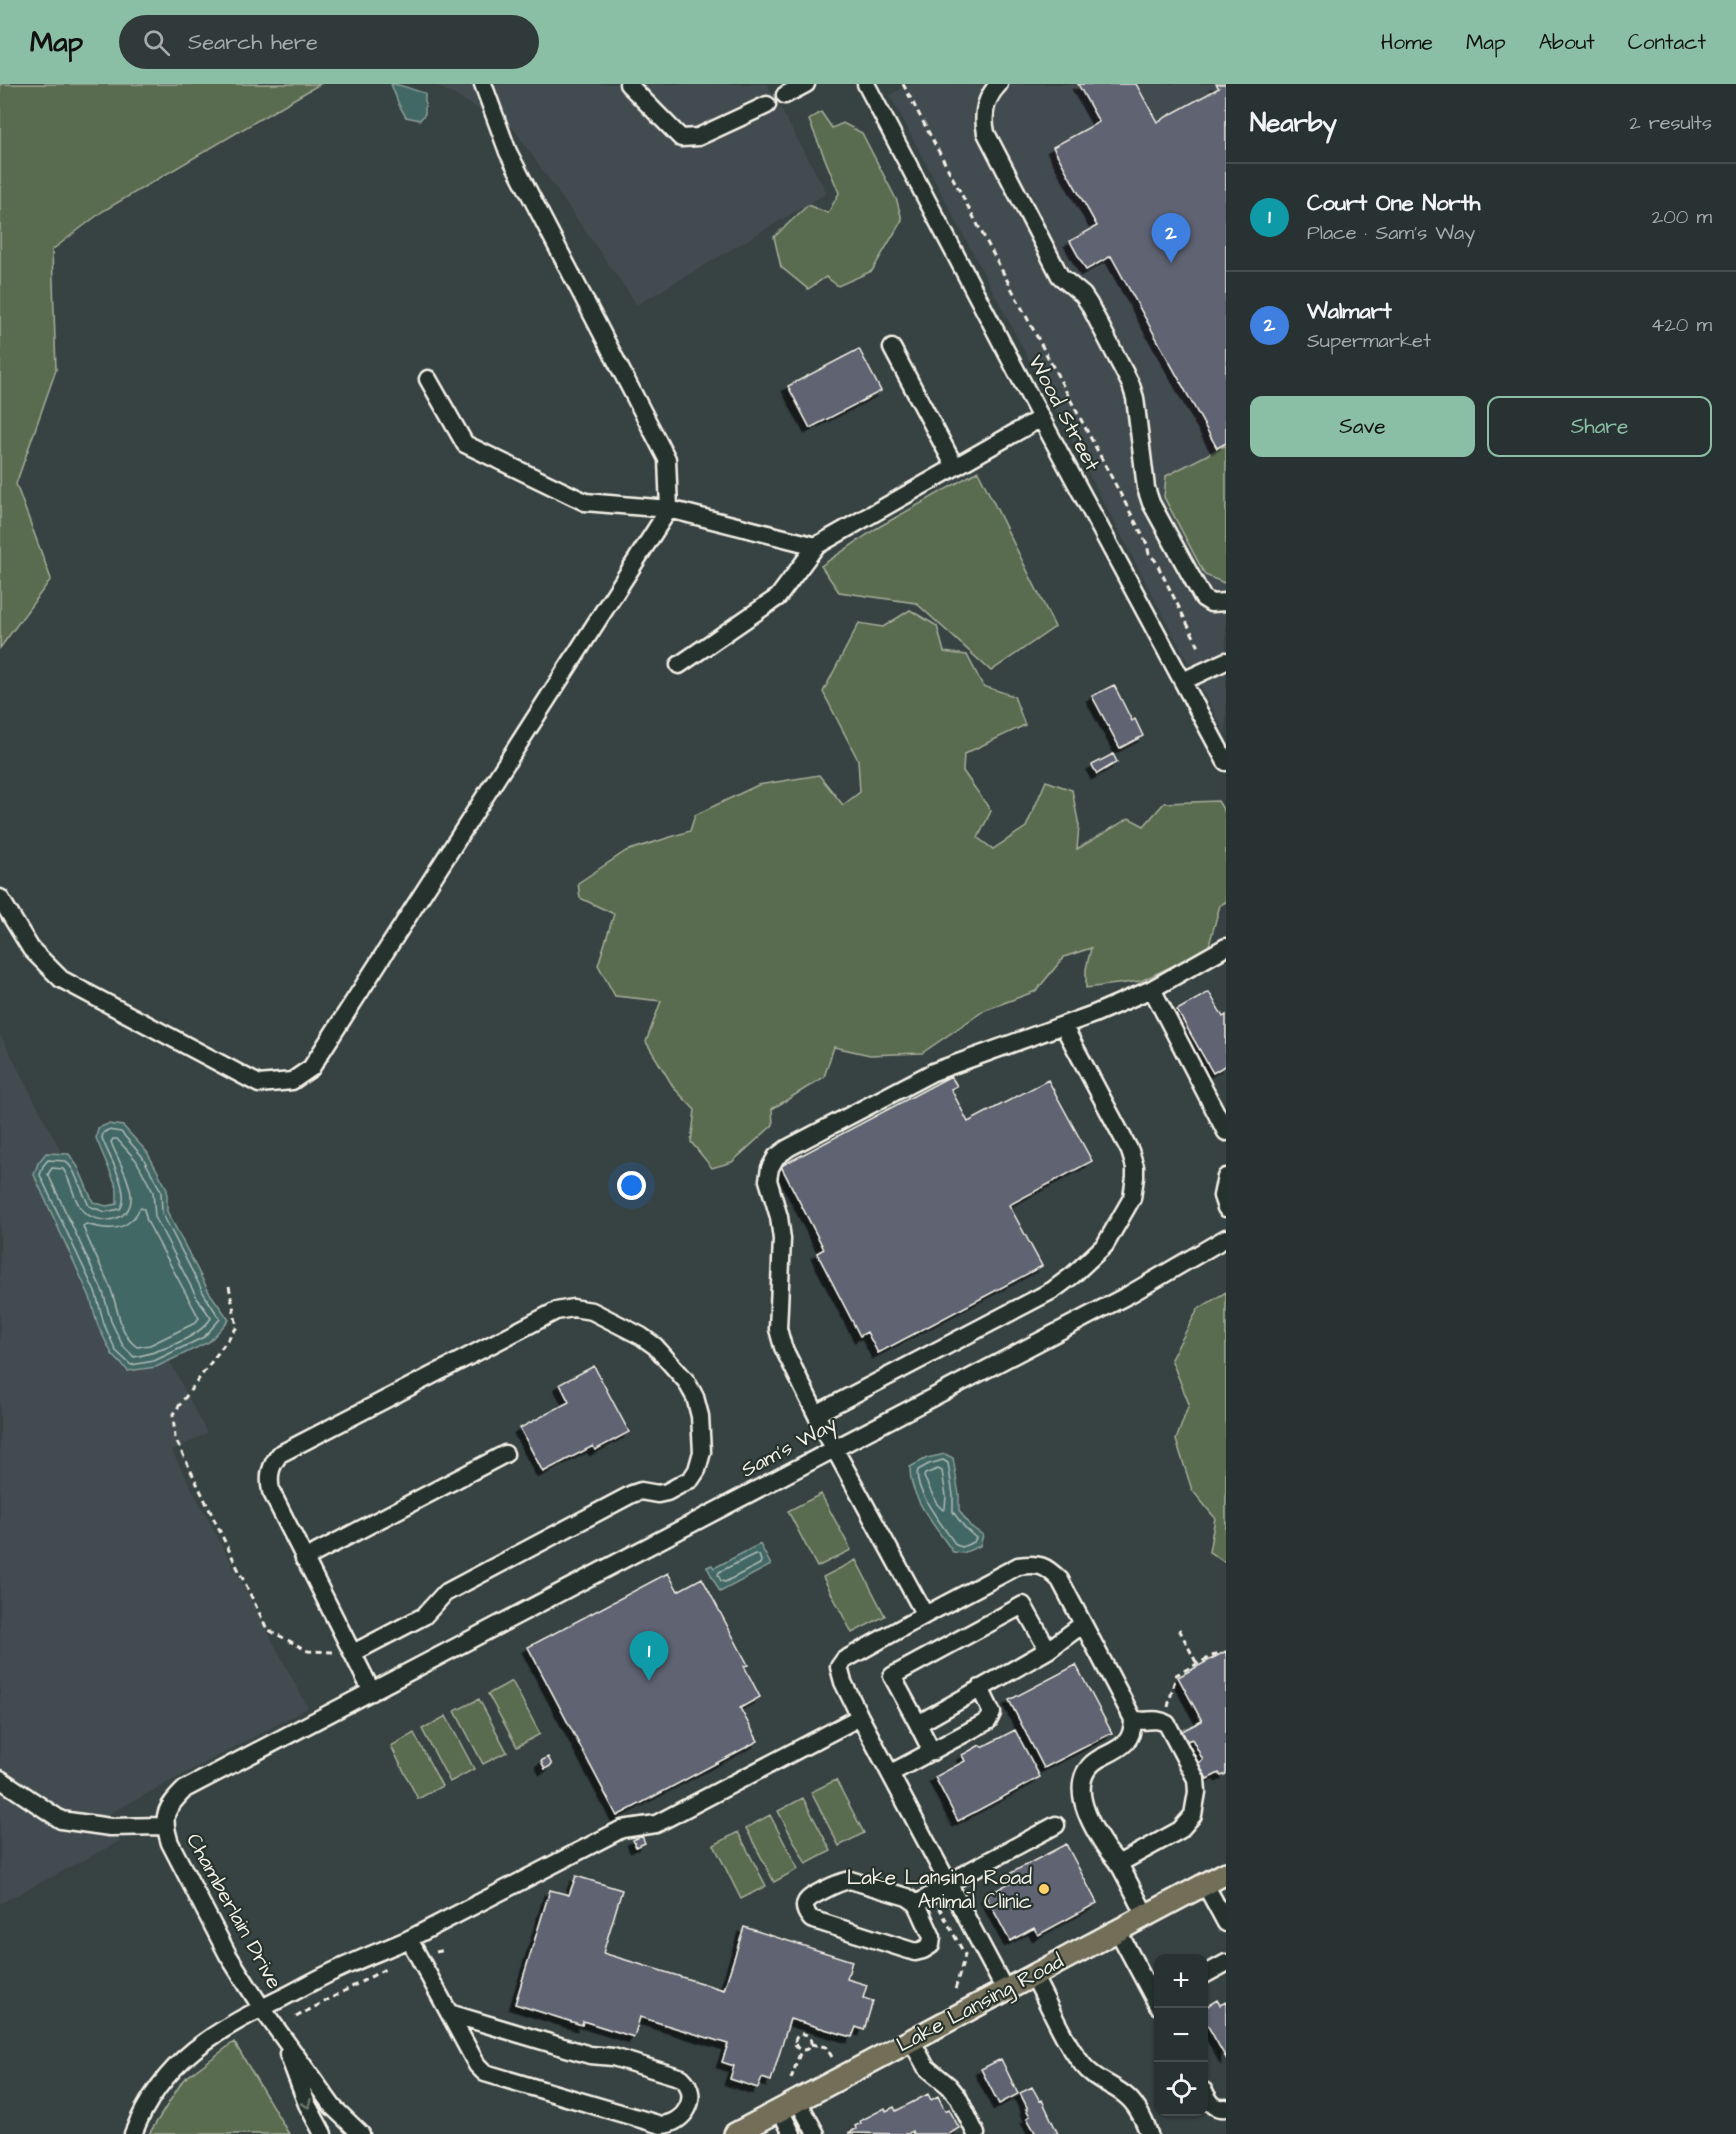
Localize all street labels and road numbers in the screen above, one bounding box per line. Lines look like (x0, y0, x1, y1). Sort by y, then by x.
street label: Wood Street (1021, 350, 1107, 476)
street label: Sam's Way (736, 1409, 843, 1486)
street label: Chamberlain Drive (179, 1828, 289, 1994)
street label: Lake Lansing Road (891, 1947, 1070, 2061)

